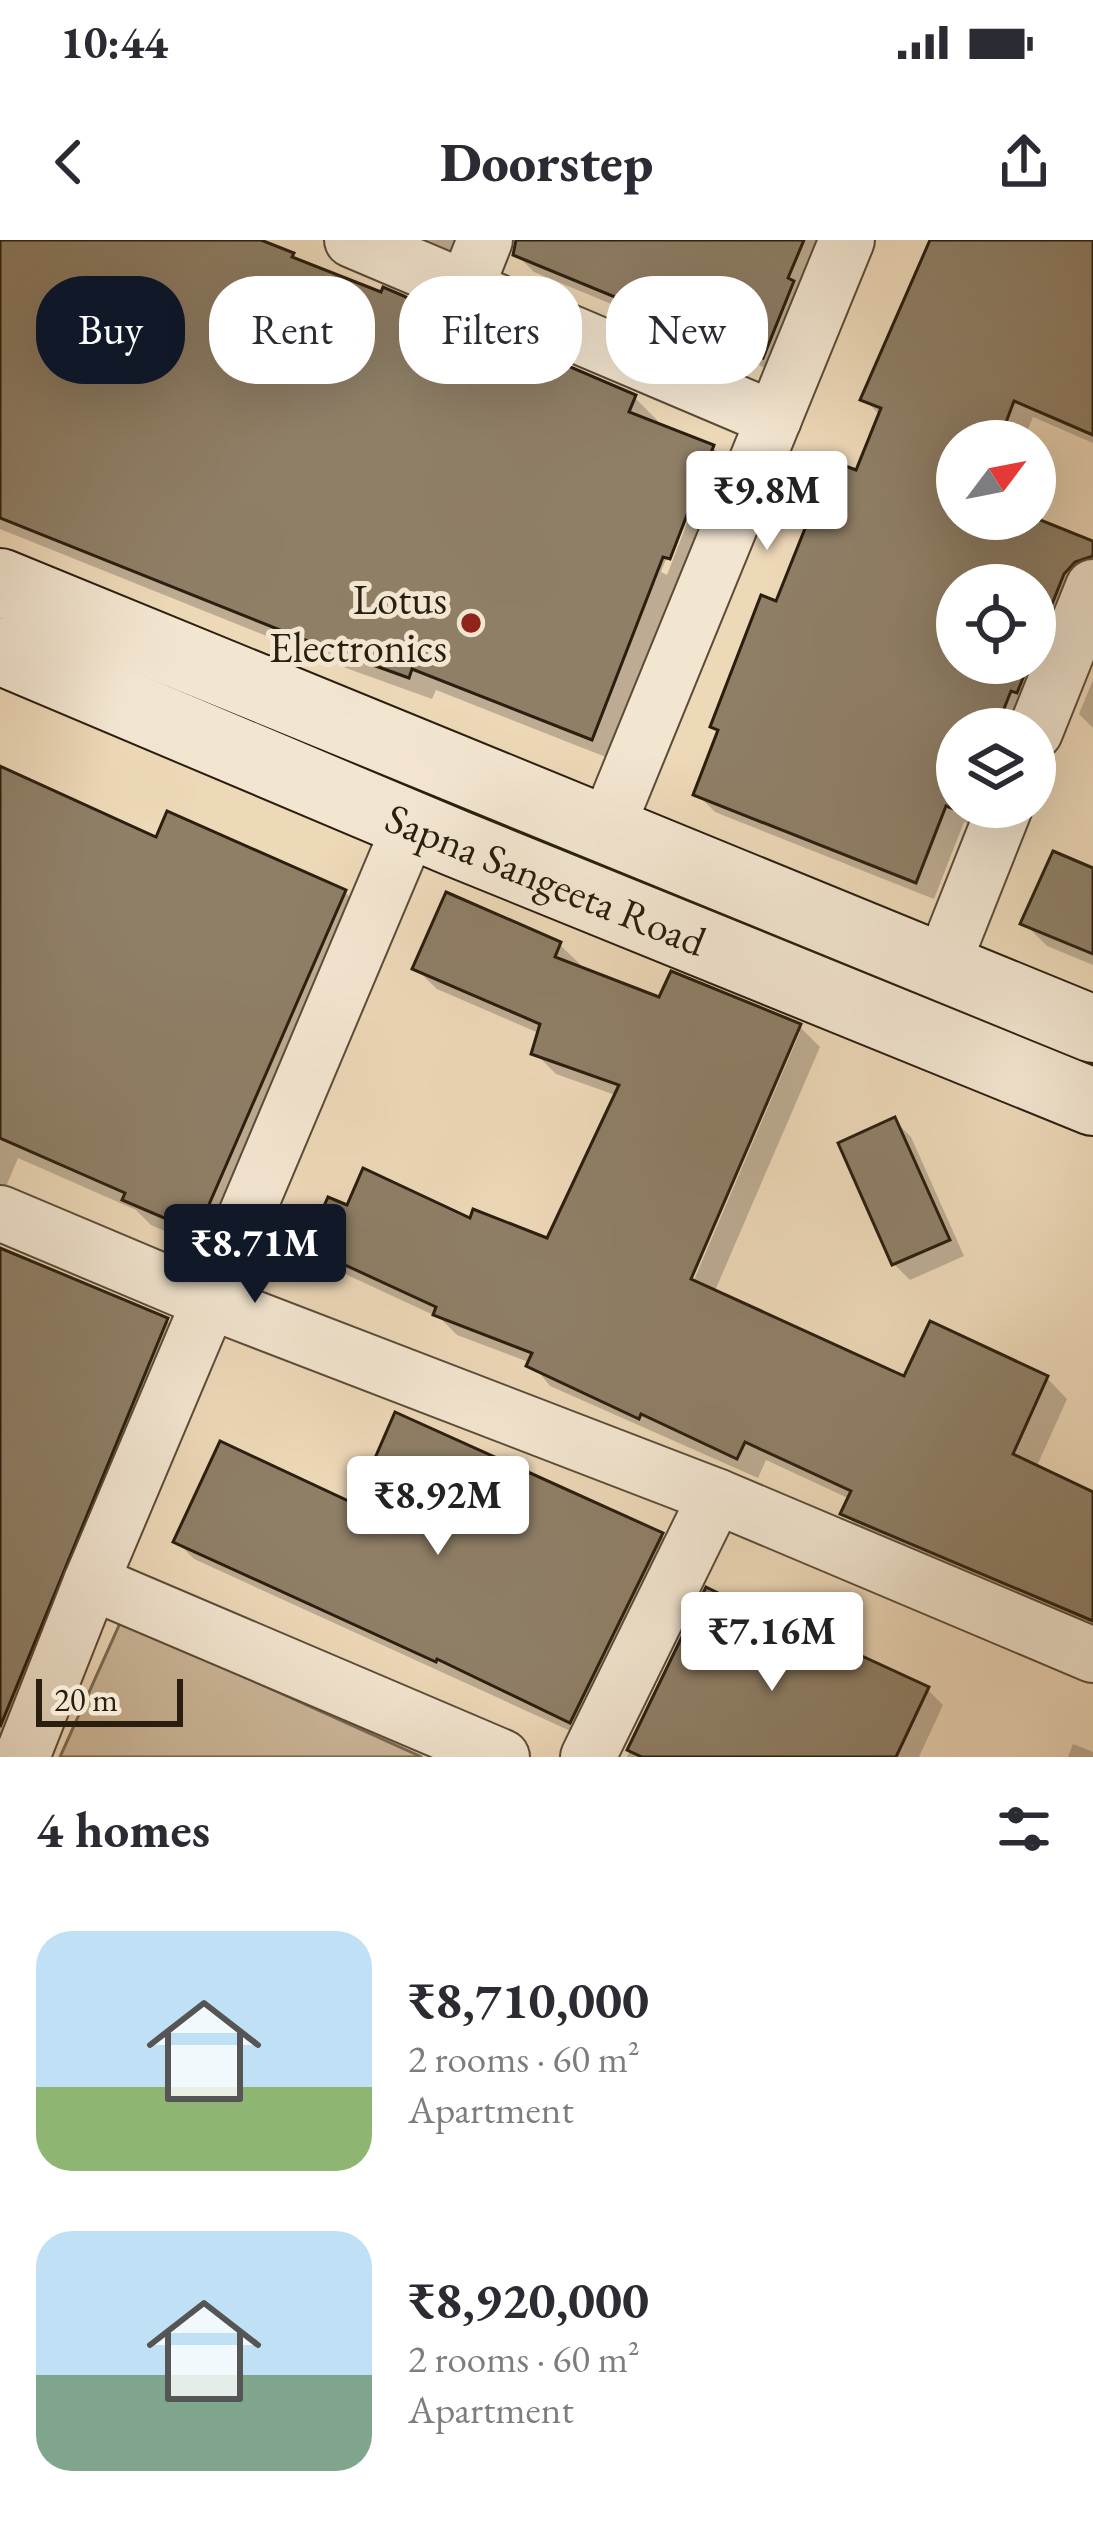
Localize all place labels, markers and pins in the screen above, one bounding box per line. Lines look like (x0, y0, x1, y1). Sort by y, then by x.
pin: ₹9.8M (683, 451, 851, 553)
place label: Lotus Electronics (269, 572, 447, 675)
marker: Lotus Electronics (458, 610, 484, 636)
pin: ₹8.71M (157, 1204, 353, 1306)
pin: ₹8.92M (340, 1456, 536, 1558)
pin: ₹7.16M (674, 1592, 870, 1694)

